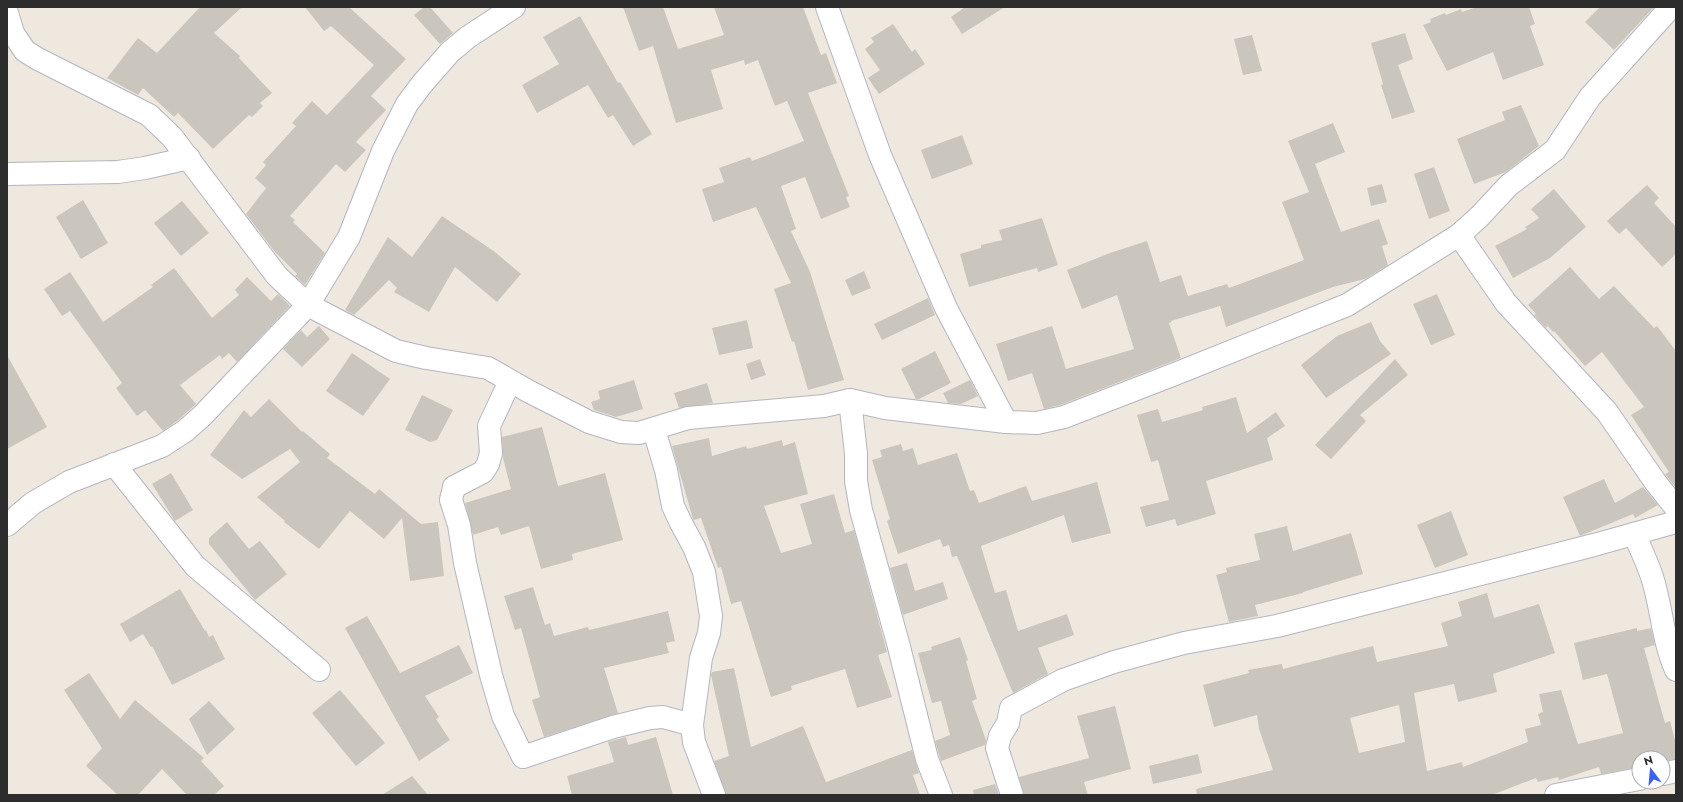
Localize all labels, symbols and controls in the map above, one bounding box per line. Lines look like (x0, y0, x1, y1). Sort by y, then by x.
north arrow (1631, 750, 1671, 790)
text: N (1642, 751, 1655, 769)

